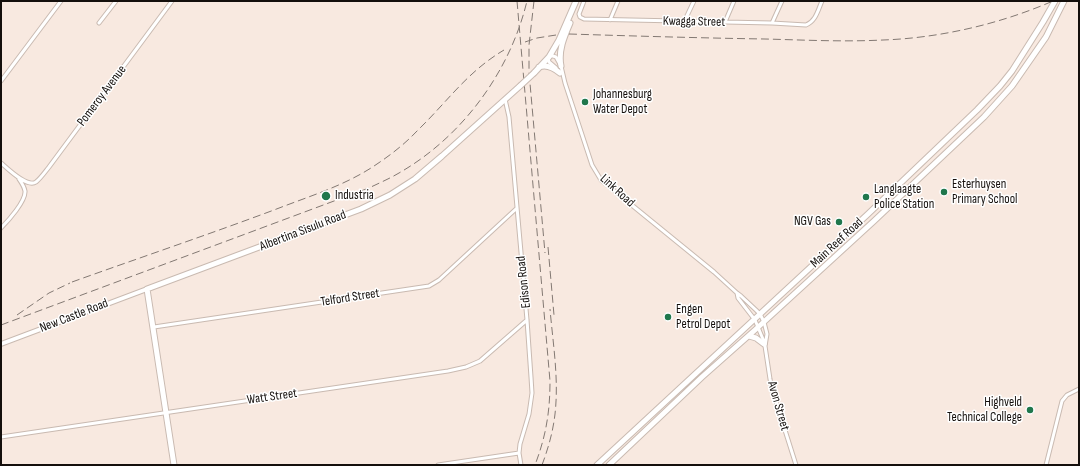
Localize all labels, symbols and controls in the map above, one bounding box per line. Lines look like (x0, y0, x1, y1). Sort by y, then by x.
street label: Kwagga Street (663, 14, 725, 30)
street label: Pomeroy Avenue (74, 63, 130, 129)
place label: Johannesburg Water Depot (593, 87, 652, 118)
marker: Johannesburg Water Depot (580, 97, 590, 107)
street label: Link Road (596, 171, 638, 211)
place label: Esterhuysen Primary School (952, 177, 1017, 208)
place label: Langlaagte Police Station (874, 182, 934, 213)
marker: Esterhuysen Primary School (939, 187, 949, 197)
place label: Industria (335, 188, 374, 204)
marker: Industria (320, 190, 332, 202)
marker: Langlaagte Police Station (861, 192, 871, 202)
street label: Albertina Sisulu Road (258, 207, 348, 255)
place label: NGV Gas (794, 214, 831, 230)
street label: Main Reef Road (807, 215, 867, 271)
marker: NGV Gas (834, 217, 844, 227)
street label: Edison Road (514, 255, 534, 309)
street label: Telford Street (319, 286, 381, 310)
street label: New Castle Road (37, 296, 111, 336)
place label: Engen Petrol Depot (676, 302, 730, 333)
marker: Engen Petrol Depot (663, 312, 673, 322)
street label: Avon Street (764, 379, 792, 433)
street label: Watt Street (246, 386, 298, 408)
place label: Highveld Technical College (947, 395, 1022, 426)
marker: Highveld Technical College (1025, 405, 1035, 415)

